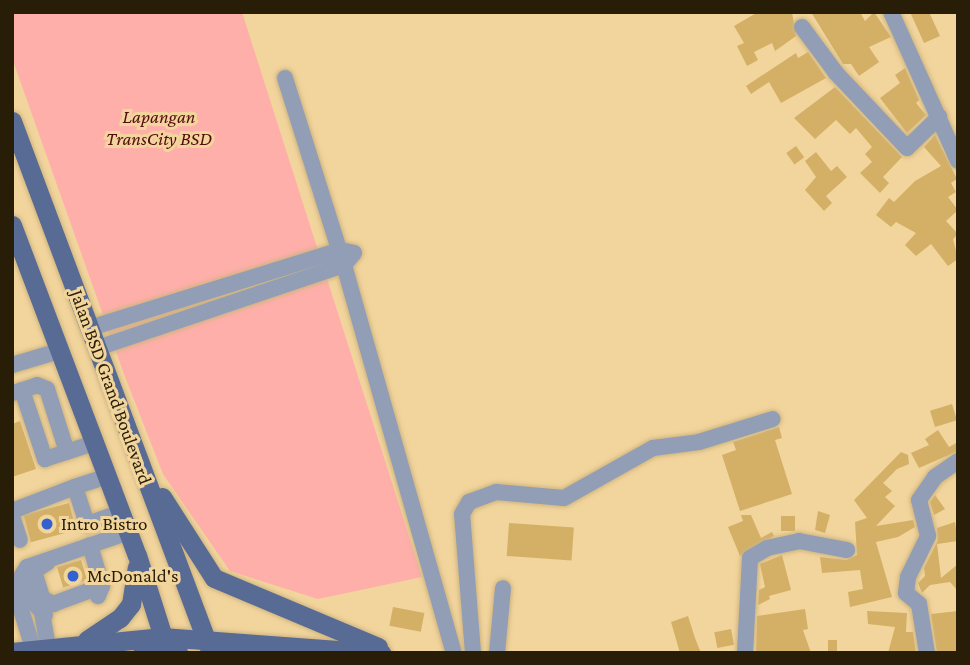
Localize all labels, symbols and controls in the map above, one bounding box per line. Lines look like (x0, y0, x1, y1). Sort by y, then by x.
park label: Lapangan TransCity BSD (106, 106, 212, 150)
street label: Jalan BSD Grand Boulevard (65, 287, 157, 487)
place label: Intro Bistro (61, 513, 147, 535)
marker: Intro Bistro (39, 516, 55, 532)
place label: McDonald's (87, 565, 179, 587)
marker: McDonald's (65, 568, 81, 584)

